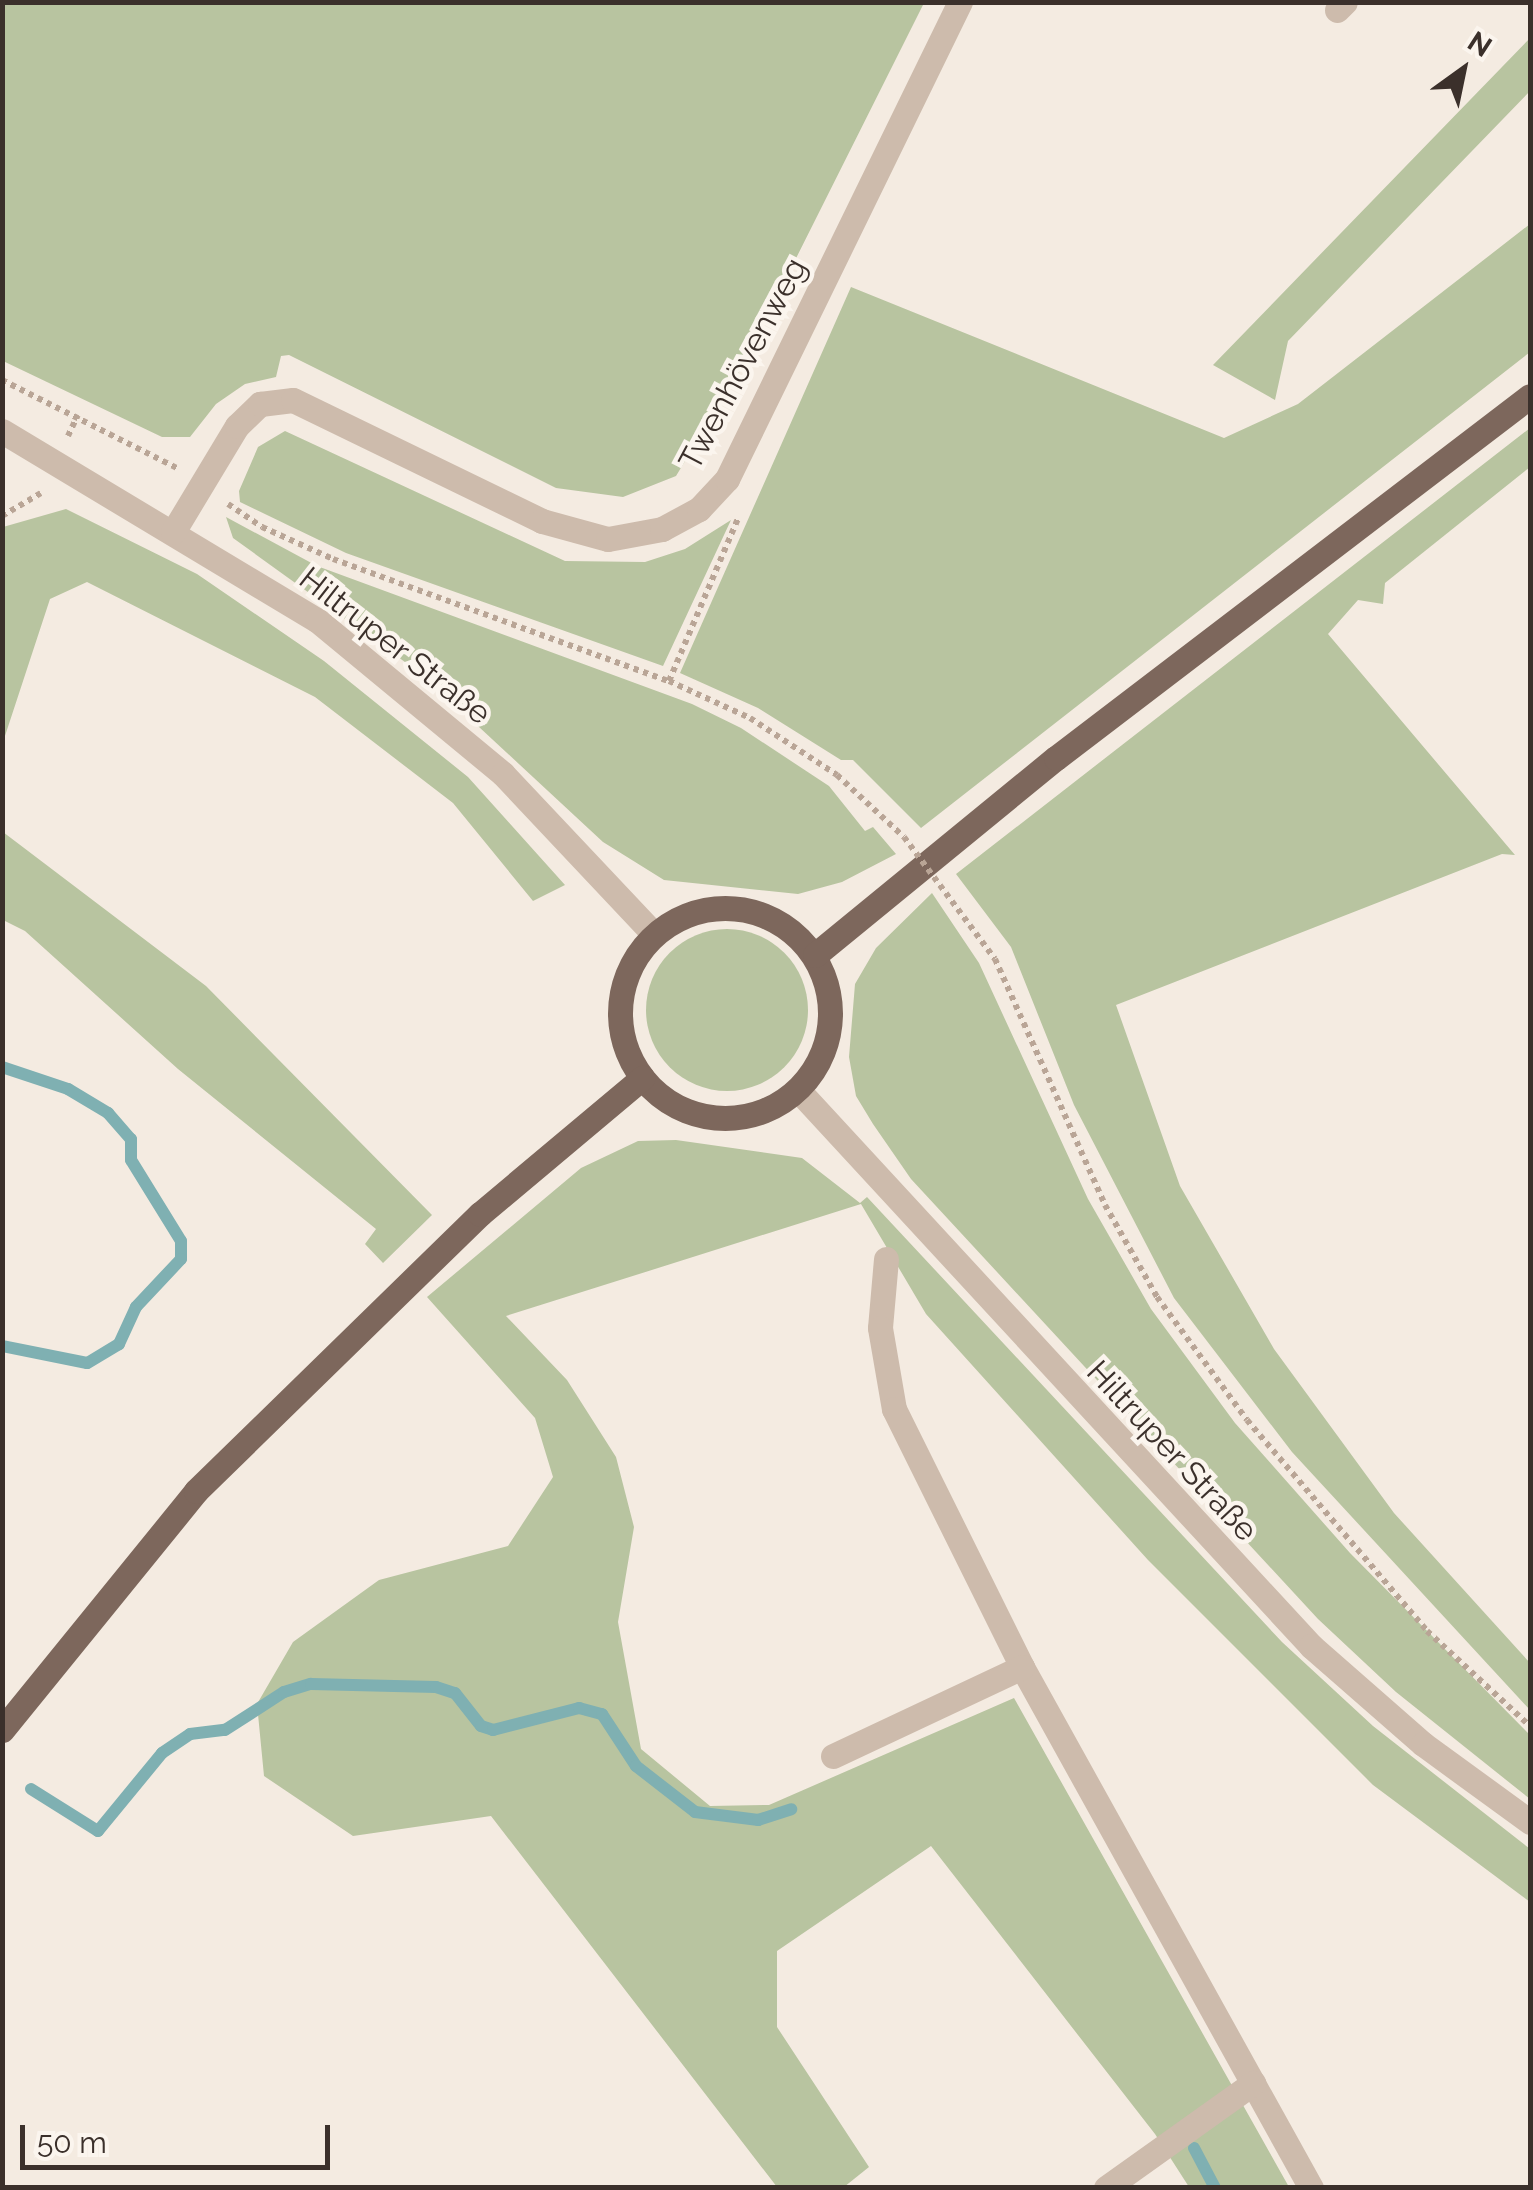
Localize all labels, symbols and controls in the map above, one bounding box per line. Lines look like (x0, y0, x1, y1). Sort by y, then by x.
north arrow (1413, 20, 1513, 120)
text: N (1462, 25, 1498, 64)
street label: Twenhövenweg (671, 251, 815, 477)
street label: Hiltruper Straße (291, 559, 499, 733)
street label: Hiltruper Straße (1078, 1353, 1266, 1549)
scale bar (25, 2105, 335, 2167)
text: 50 m (37, 2125, 107, 2160)

